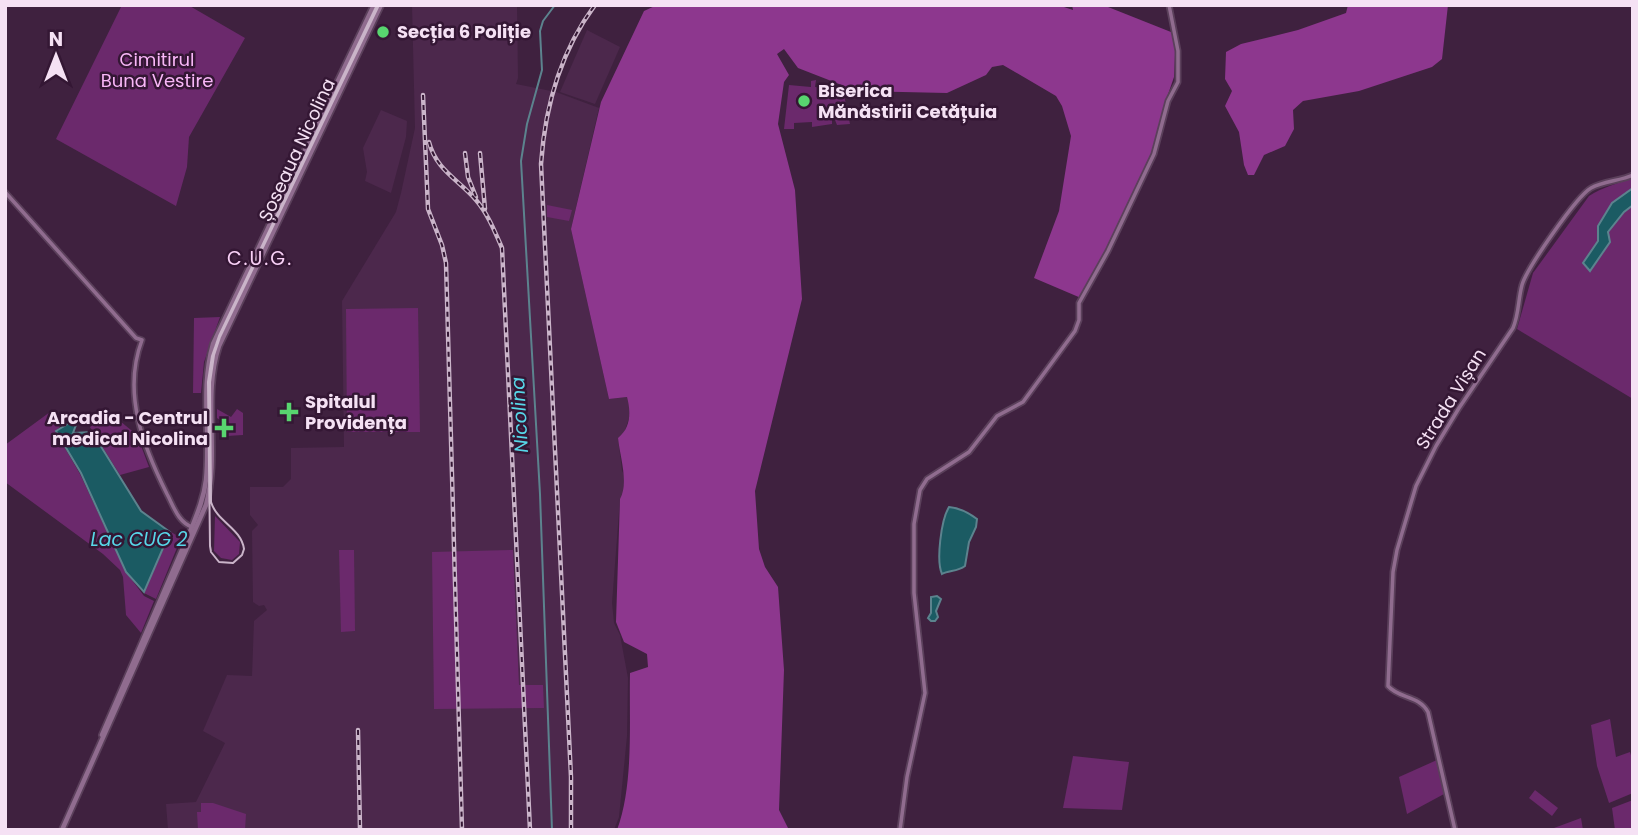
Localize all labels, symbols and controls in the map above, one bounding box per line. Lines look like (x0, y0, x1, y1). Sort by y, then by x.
place label: Secția 6 Poliție (397, 19, 531, 44)
north arrow (21, 21, 91, 91)
marker: Secția 6 Poliție (375, 24, 391, 40)
text: N (49, 26, 63, 53)
park label: Cimitirul Buna Vestire (101, 47, 213, 93)
street label: Șoseaua Nicolina (252, 74, 341, 225)
place label: Biserica Mănăstirii Cetățuia (818, 78, 997, 124)
marker: Biserica Mănăstirii Cetățuia (796, 93, 812, 109)
district label: C.U.G. (227, 245, 293, 272)
street label: Strada Vișan (1410, 343, 1492, 454)
water label: Nicolina (504, 376, 535, 454)
place label: Spitalul Providența (305, 389, 407, 435)
marker: Spitalul Providența (279, 402, 299, 422)
place label: Arcadia - Centrul medical Nicolina (47, 405, 208, 451)
marker: Arcadia - Centrul medical Nicolina (214, 418, 234, 438)
water label: Lac CUG 2 (90, 526, 188, 553)

